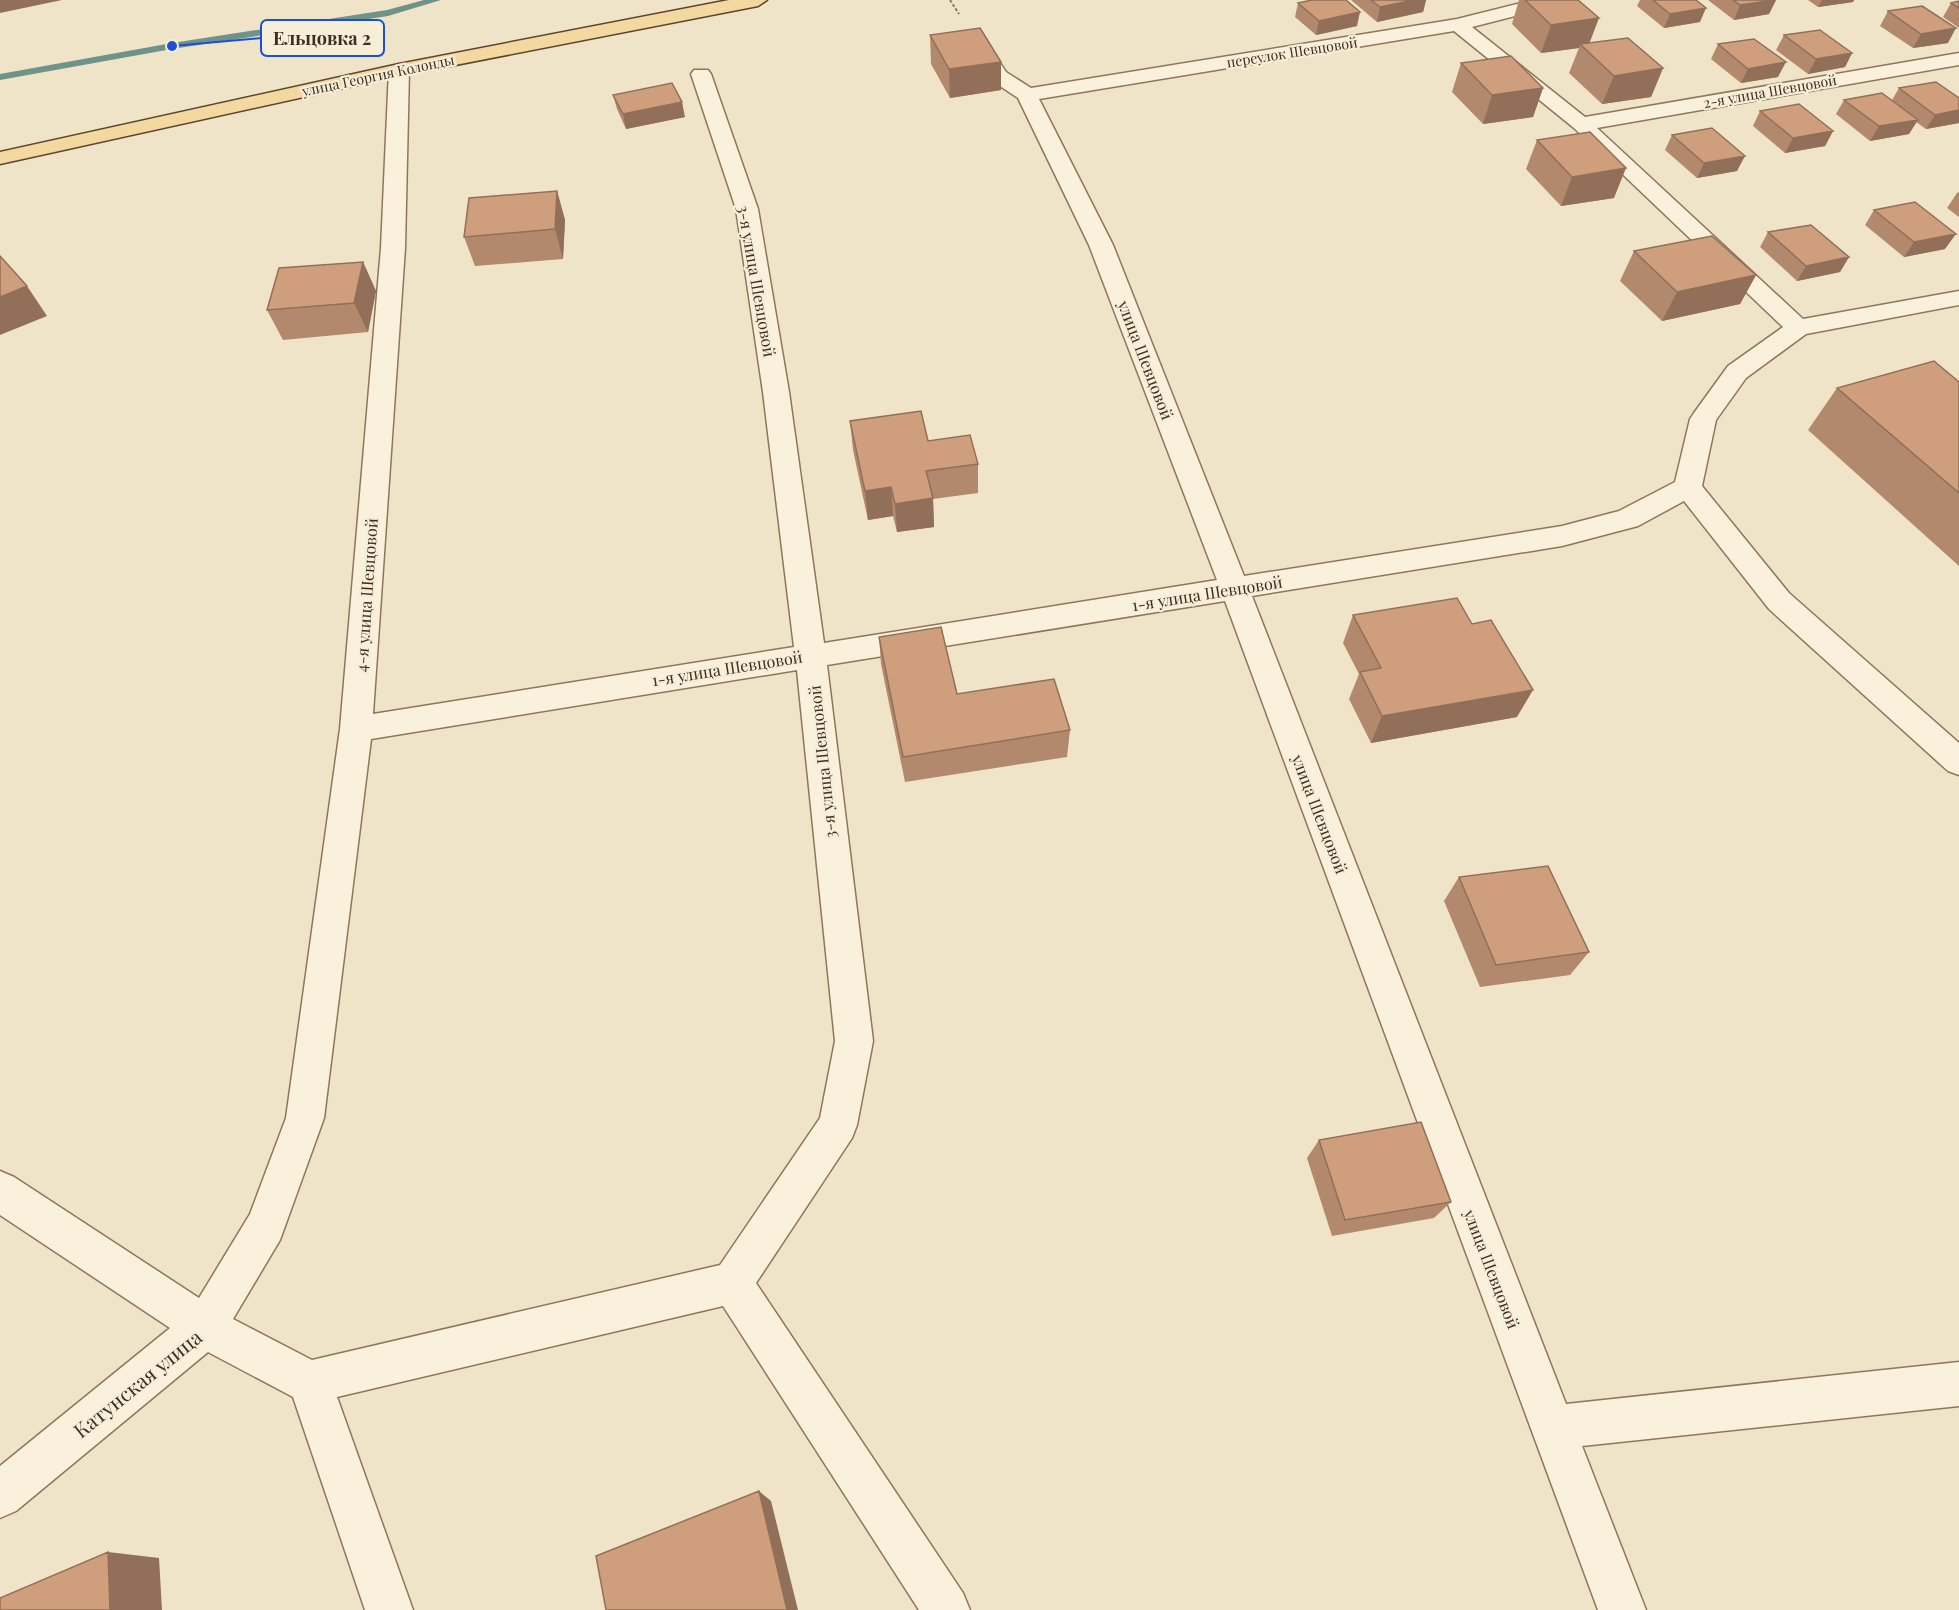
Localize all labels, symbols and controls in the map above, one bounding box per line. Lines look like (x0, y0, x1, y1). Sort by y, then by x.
callout: Ельцовка 2 (261, 20, 384, 56)
text: Ельцовка 2 (273, 26, 371, 50)
street label: переулок Шевцовой (1225, 32, 1359, 72)
street label: улица Георгия Колонды (299, 49, 456, 101)
street label: 2-я улица Шевцовой (1702, 70, 1838, 112)
street label: 3-я улица Шевцовой (733, 203, 781, 359)
street label: улица Шевцовой (1113, 297, 1178, 423)
street label: 4-я улица Шевцовой (350, 517, 382, 673)
street label: 1-я улица Шевцовой (1130, 571, 1284, 615)
street label: 1-я улица Шевцовой (650, 646, 804, 690)
street label: 3-я улица Шевцовой (804, 684, 840, 840)
street label: улица Шевцовой (1287, 751, 1352, 877)
street label: улица Шевцовой (1459, 1206, 1524, 1332)
street label: Катунская улица (67, 1323, 207, 1443)

